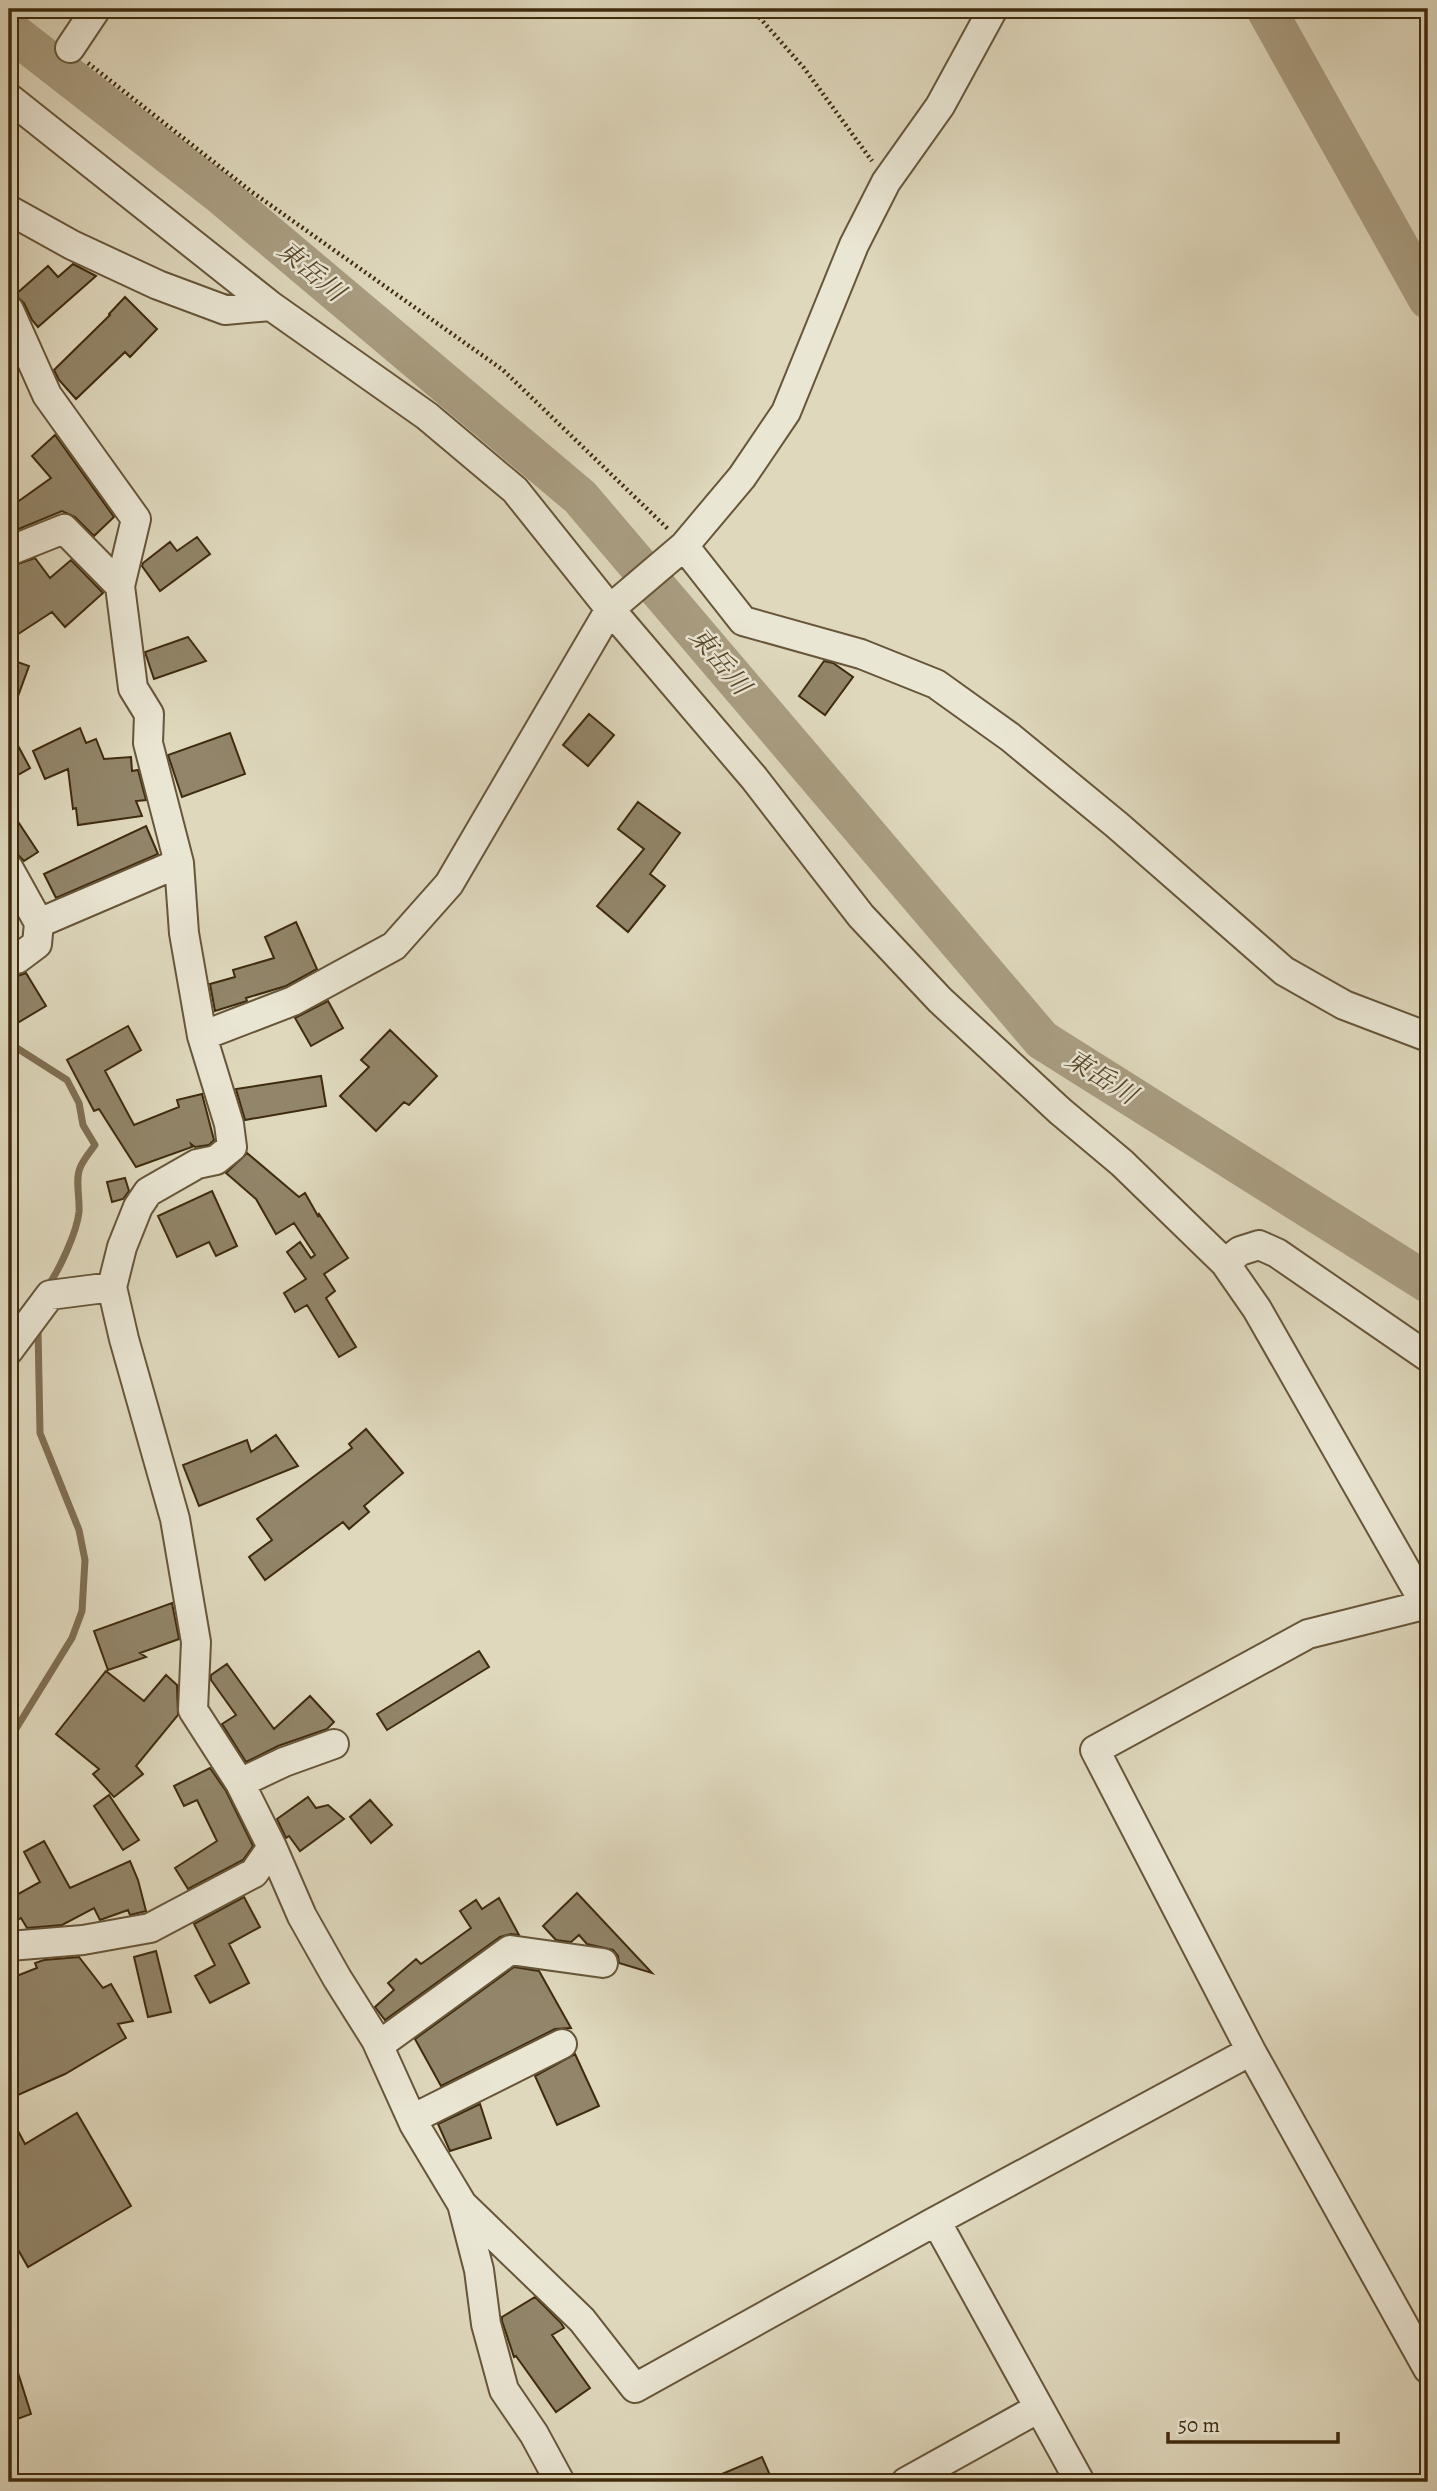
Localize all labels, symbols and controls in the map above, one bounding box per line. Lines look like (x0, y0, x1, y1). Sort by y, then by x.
water label: 東岳川 (270, 233, 354, 311)
water label: 東岳川 (682, 620, 760, 704)
water label: 東岳川 (1059, 1041, 1146, 1114)
scale bar (1168, 2400, 1337, 2444)
text: 50 m (1178, 2411, 1220, 2439)

